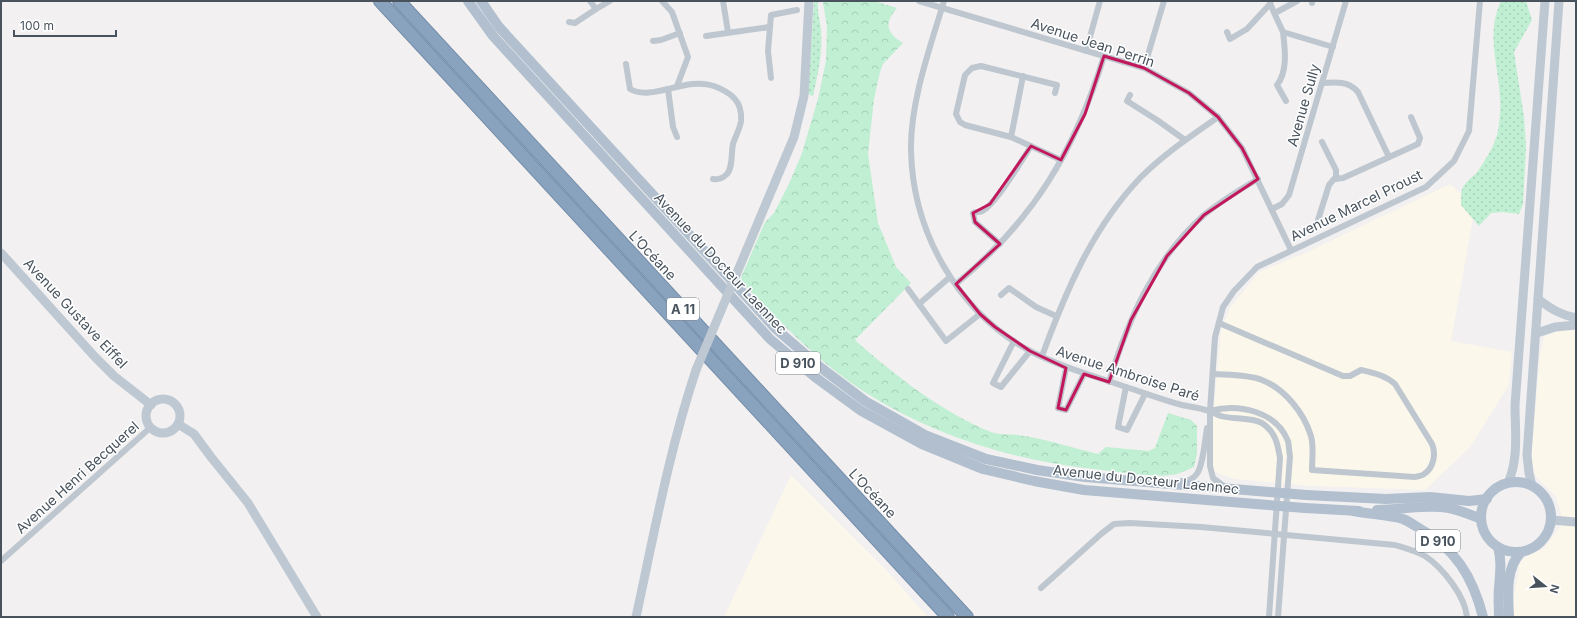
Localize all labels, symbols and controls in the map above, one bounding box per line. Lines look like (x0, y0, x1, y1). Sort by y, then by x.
scale bar (14, 12, 116, 38)
street label: Avenue Jean Perrin (1029, 14, 1157, 70)
text: 100 m (20, 18, 54, 33)
street label: Avenue Sully (1283, 62, 1323, 148)
street label: Avenue Marcel Proust (1287, 165, 1425, 244)
street label: Avenue du Docteur Laennec (651, 189, 791, 337)
street label: L’Océane (626, 227, 680, 283)
street label: Avenue Gustave Eiffel (21, 255, 131, 371)
road number: A 11 (667, 298, 699, 320)
street label: Avenue Ambroise Paré (1054, 342, 1202, 404)
road number: D 910 (776, 352, 820, 374)
street label: Avenue Henri Becquerel (12, 417, 142, 537)
street label: Avenue du Docteur Laennec (1052, 461, 1240, 497)
street label: L’Océane (846, 465, 900, 521)
road number: D 910 (1416, 530, 1460, 552)
north arrow (1525, 566, 1565, 606)
text: N (1547, 583, 1562, 595)

